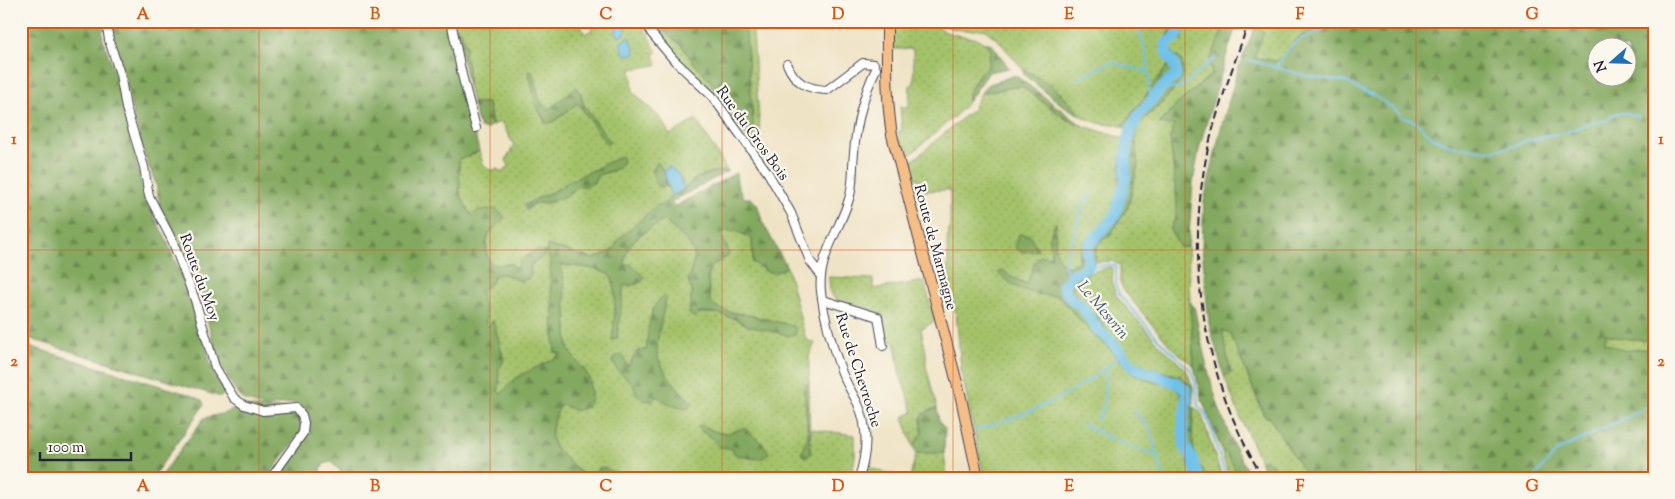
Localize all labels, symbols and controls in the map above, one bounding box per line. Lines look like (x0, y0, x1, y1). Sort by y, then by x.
text: A (137, 4, 150, 27)
text: B (370, 4, 380, 27)
text: C (600, 4, 613, 27)
text: D (832, 4, 845, 27)
text: E (1064, 4, 1074, 27)
text: F (1296, 4, 1305, 27)
text: G (1525, 4, 1539, 27)
north arrow (1588, 38, 1638, 88)
text: N (1590, 57, 1613, 74)
street label: Rue du Gros Bois (710, 82, 793, 186)
text: 1 (11, 129, 17, 152)
text: 1 (1658, 129, 1664, 152)
street label: Route de Marmagne (908, 182, 961, 313)
street label: Route du Moy (173, 231, 224, 325)
water label: Le Mesvrin (1071, 276, 1134, 345)
street label: Rue de Chevroche (829, 311, 886, 430)
text: 2 (10, 351, 18, 374)
text: 2 (1657, 351, 1665, 374)
scale bar (40, 429, 131, 461)
text: 100 m (48, 438, 85, 459)
text: A (137, 476, 150, 499)
text: B (370, 476, 380, 499)
text: C (600, 476, 613, 499)
text: D (832, 476, 845, 499)
text: E (1064, 476, 1074, 499)
text: F (1296, 476, 1305, 499)
text: G (1525, 476, 1539, 499)

